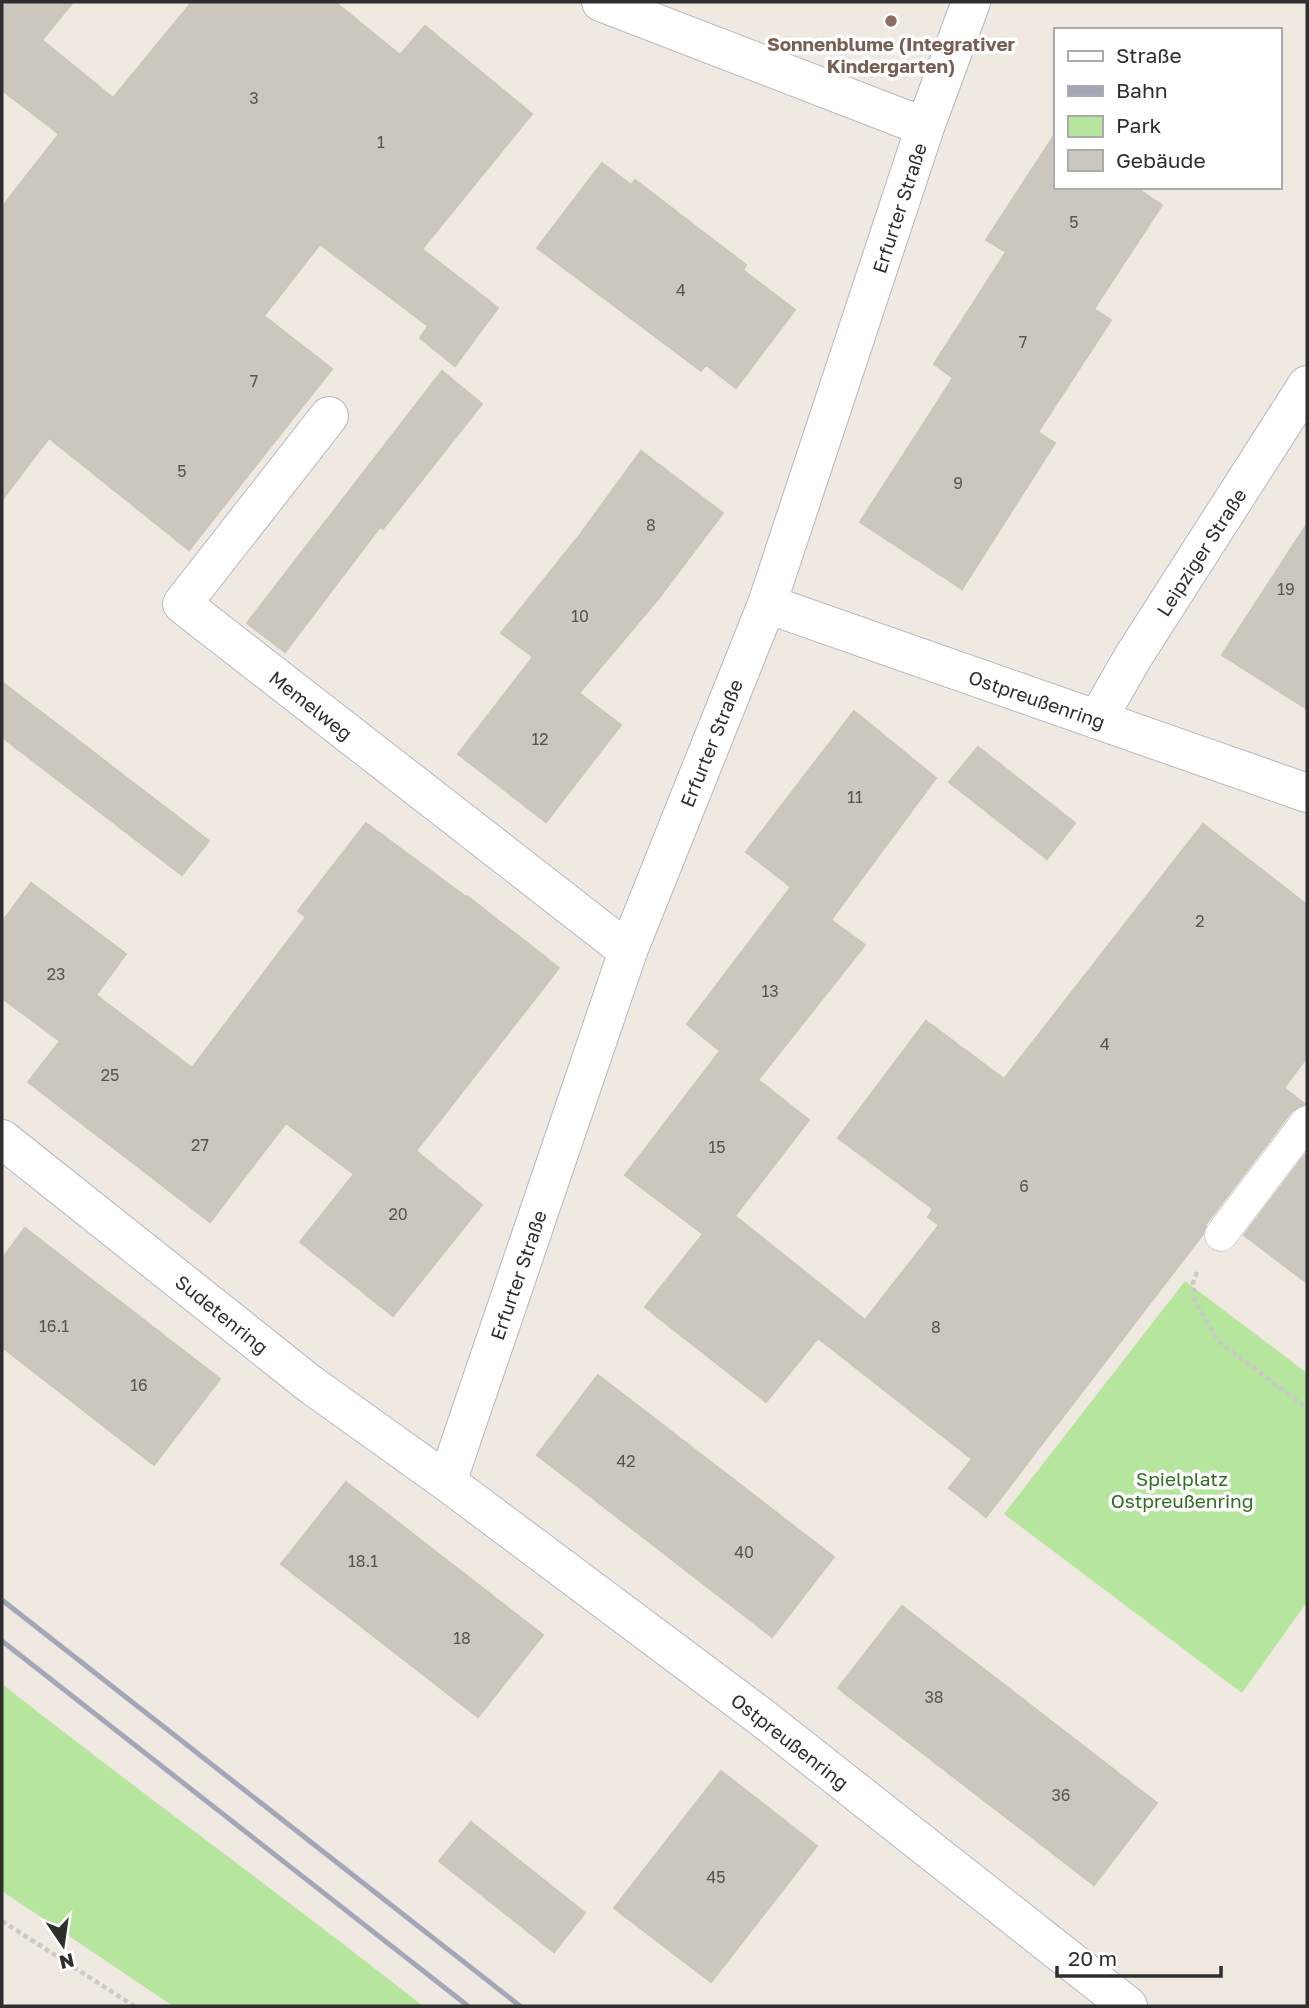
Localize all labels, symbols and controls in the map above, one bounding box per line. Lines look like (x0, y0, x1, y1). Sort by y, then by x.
marker: Sonnenblume (Integrativer Kindergarten) (883, 13, 899, 29)
legend (1054, 28, 1281, 189)
place label: Sonnenblume (Integrativer Kindergarten) (767, 32, 1016, 77)
text: Straße (1116, 42, 1182, 68)
text: Bahn (1116, 77, 1168, 103)
house number: 3 (249, 88, 259, 108)
text: Park (1116, 112, 1162, 138)
house number: 1 (377, 132, 385, 152)
street label: Erfurter Straße (867, 140, 931, 276)
text: Gebäude (1116, 147, 1206, 173)
house number: 5 (1069, 212, 1079, 232)
house number: 4 (676, 280, 686, 300)
house number: 7 (1019, 332, 1027, 352)
house number: 7 (250, 371, 258, 391)
house number: 5 (177, 461, 187, 481)
house number: 9 (953, 473, 963, 493)
street label: Leipziger Straße (1151, 484, 1251, 620)
house number: 8 (646, 515, 656, 535)
house number: 19 (1277, 579, 1295, 599)
house number: 10 (571, 606, 589, 626)
street label: Memelweg (265, 665, 357, 745)
street label: Ostpreußenring (966, 665, 1108, 733)
street label: Erfurter Straße (675, 676, 747, 810)
house number: 12 (531, 729, 549, 749)
house number: 11 (847, 787, 863, 807)
house number: 2 (1195, 911, 1205, 931)
house number: 23 (47, 964, 65, 984)
house number: 13 (761, 981, 779, 1001)
house number: 4 (1100, 1034, 1110, 1054)
house number: 25 (101, 1065, 119, 1085)
house number: 27 (191, 1135, 209, 1155)
house number: 15 (708, 1137, 726, 1157)
house number: 6 (1019, 1176, 1029, 1196)
house number: 20 (388, 1204, 408, 1224)
street label: Erfurter Straße (485, 1207, 551, 1343)
street label: Sudetenring (171, 1270, 273, 1358)
house number: 16.1 (39, 1316, 69, 1336)
house number: 8 (931, 1317, 941, 1337)
house number: 16 (130, 1375, 148, 1395)
house number: 42 (616, 1451, 636, 1471)
park label: Spielplatz Ostpreußenring (1111, 1467, 1253, 1512)
house number: 40 (734, 1542, 754, 1562)
house number: 18.1 (348, 1551, 378, 1571)
house number: 18 (453, 1628, 471, 1648)
house number: 38 (924, 1687, 944, 1707)
street label: Ostpreußenring (727, 1688, 853, 1794)
house number: 36 (1051, 1785, 1071, 1805)
house number: 45 (706, 1867, 726, 1887)
north arrow (28, 1910, 98, 1980)
scale bar (1057, 1934, 1222, 1978)
text: 20 m (1068, 1945, 1117, 1971)
text: N (57, 1949, 77, 1975)

